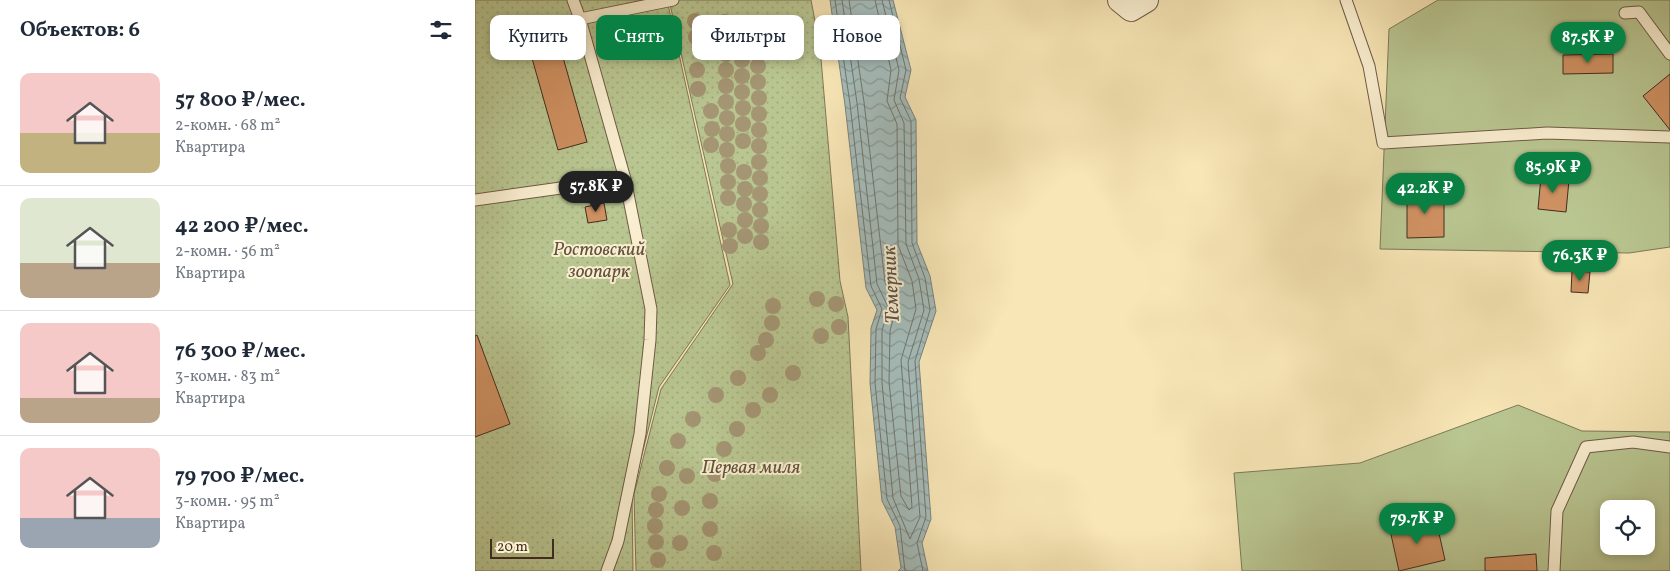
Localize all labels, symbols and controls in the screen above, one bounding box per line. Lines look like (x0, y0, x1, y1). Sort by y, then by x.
chip: Купить (490, 15, 586, 60)
chip: Снять (596, 15, 682, 60)
chip: Фильтры (692, 15, 804, 60)
chip: Новое (814, 15, 900, 60)
text: Объектов: 6 (20, 16, 140, 45)
icon: filters (427, 16, 455, 44)
pin: 87.5K ₽ (1542, 22, 1634, 64)
text: 87.5K ₽ (1562, 27, 1614, 49)
text: 57 800 ₽/мес. (175, 86, 306, 115)
icon: home (60, 93, 120, 153)
text: 2-комн. · 68 m² (175, 115, 280, 137)
text: Квартира (175, 137, 245, 159)
pin: 85.9K ₽ (1507, 152, 1599, 194)
text: 85.9K ₽ (1525, 157, 1581, 179)
pin: 57.8K ₽ (550, 170, 642, 213)
pin: 42.2K ₽ (1379, 172, 1471, 215)
text: 57.8K ₽ (570, 176, 622, 198)
text: 42.2K ₽ (1397, 178, 1453, 200)
text: 42 200 ₽/мес. (175, 212, 309, 241)
icon: home (60, 218, 120, 278)
park label: Ростовский зоопарк (553, 237, 646, 285)
pin: 76.3K ₽ (1534, 240, 1626, 282)
text: 2-комн. · 56 m² (175, 241, 280, 263)
water label: Темерник (876, 245, 908, 324)
text: 76.3K ₽ (1553, 245, 1607, 267)
text: Квартира (175, 263, 245, 285)
text: 76 300 ₽/мес. (175, 337, 306, 366)
icon: home (60, 343, 120, 403)
text: 3-комн. · 83 m² (175, 366, 280, 388)
text: Квартира (175, 388, 245, 410)
park label: Первая миля (702, 455, 800, 481)
text: 79 700 ₽/мес. (175, 462, 305, 491)
icon: home (60, 468, 120, 528)
text: 3-комн. · 95 m² (175, 491, 280, 513)
map controls (1600, 500, 1655, 555)
button: locate (1600, 500, 1655, 555)
pin: 79.7K ₽ (1371, 502, 1463, 545)
text: 79.7K ₽ (1390, 508, 1444, 530)
text: Квартира (175, 513, 245, 535)
scale bar (490, 536, 554, 559)
text: 20 m (497, 538, 528, 557)

